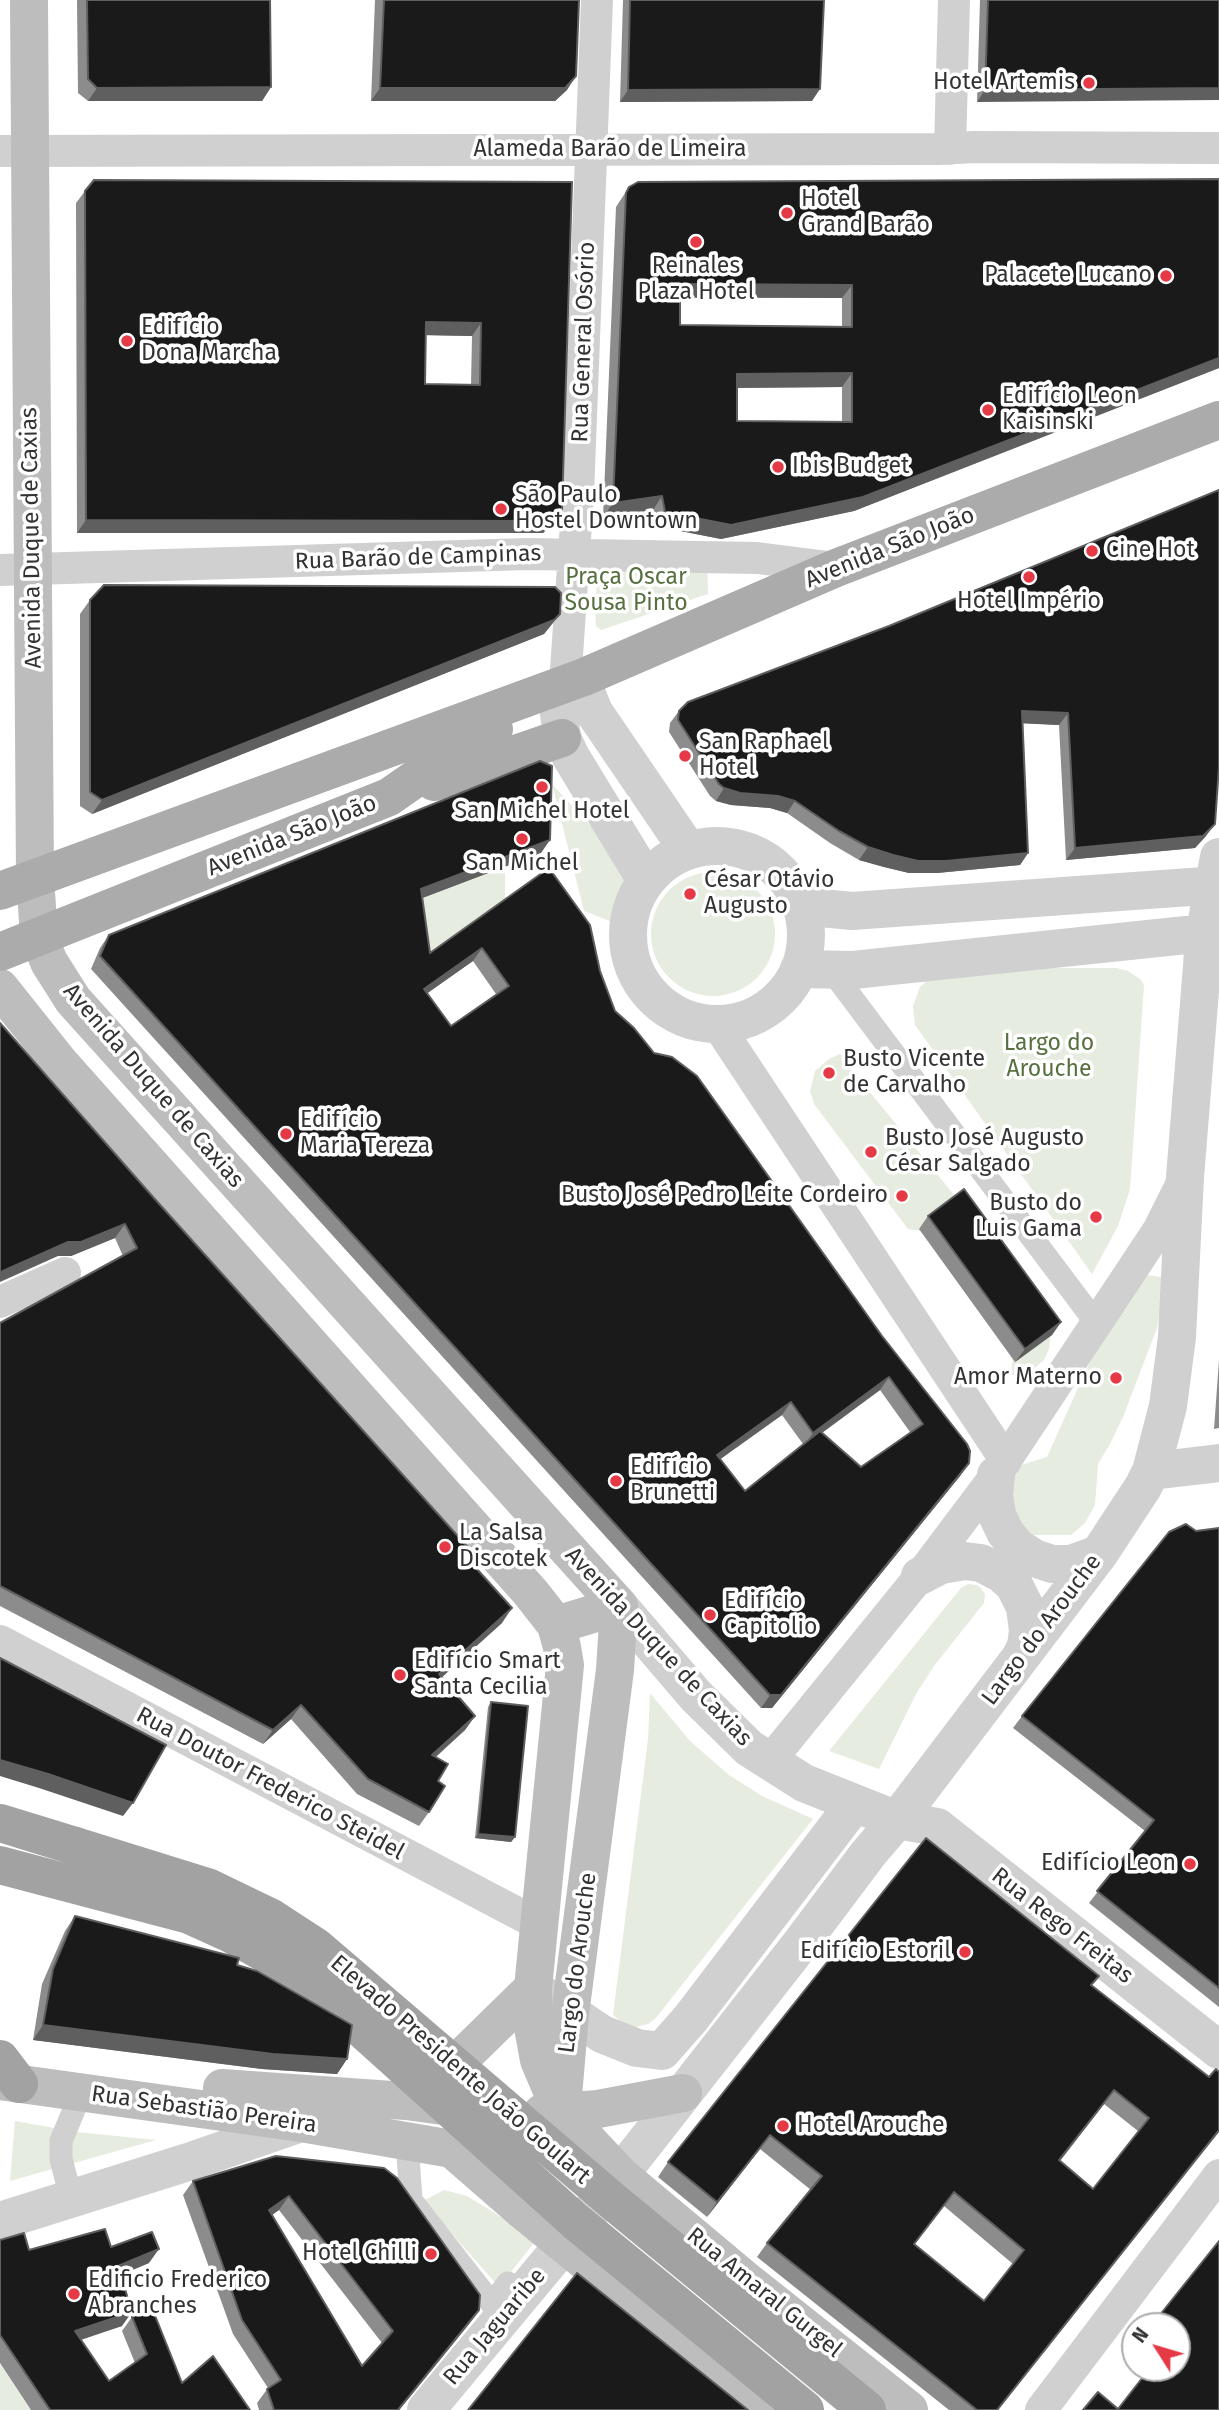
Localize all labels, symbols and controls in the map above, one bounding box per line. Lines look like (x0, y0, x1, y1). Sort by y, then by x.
place label: Hotel Artemis (933, 69, 1075, 97)
marker: Hotel Artemis (1081, 75, 1097, 91)
street label: Alameda Barão de Limeira (473, 136, 747, 164)
place label: Hotel Grand Barão (801, 186, 930, 240)
marker: Hotel Grand Barão (779, 205, 795, 221)
marker: Reinales Plaza Hotel (688, 234, 704, 250)
street label: Rua General Osório (567, 241, 601, 443)
place label: Reinales Plaza Hotel (638, 253, 754, 307)
place label: Palacete Lucano (984, 262, 1152, 290)
marker: Palacete Lucano (1158, 268, 1174, 284)
place label: Edifício Dona Marcha (141, 314, 277, 368)
marker: Edifício Dona Marcha (119, 333, 135, 349)
place label: Edifício Leon Kaisinski (1002, 383, 1137, 437)
marker: Edifício Leon Kaisinski (980, 402, 996, 418)
street label: Avenida Duque de Caxias (16, 407, 48, 669)
place label: Ibis Budget (792, 453, 909, 481)
marker: Ibis Budget (770, 459, 786, 475)
place label: São Paulo Hostel Downtown (515, 482, 698, 536)
marker: São Paulo Hostel Downtown (493, 501, 509, 517)
street label: Avenida São João (801, 501, 979, 595)
place label: Cine Hot (1106, 537, 1195, 565)
street label: Rua Barão de Campinas (294, 540, 542, 576)
marker: Cine Hot (1084, 543, 1100, 559)
park label: Praça Oscar Sousa Pinto (564, 564, 688, 618)
marker: Hotel Império (1021, 569, 1037, 585)
place label: Hotel Império (957, 588, 1101, 616)
place label: San Raphael Hotel (699, 729, 829, 783)
marker: San Raphael Hotel (677, 748, 693, 764)
marker: San Michel Hotel (534, 779, 550, 795)
street label: Avenida São João (203, 789, 381, 883)
place label: San Michel Hotel (454, 798, 630, 826)
marker: San Michel (514, 831, 530, 847)
place label: San Michel (466, 850, 578, 878)
place label: César Otávio Augusto (704, 867, 834, 921)
marker: César Otávio Augusto (682, 886, 698, 902)
street label: Avenida Duque de Caxias (57, 978, 249, 1194)
park label: Largo do Arouche (1004, 1030, 1094, 1084)
place label: Busto Vicente de Carvalho (843, 1046, 985, 1100)
marker: Busto Vicente de Carvalho (821, 1065, 837, 1081)
place label: Edifício Maria Tereza (300, 1107, 430, 1161)
place label: Busto José Augusto César Salgado (885, 1125, 1084, 1179)
marker: Edifício Maria Tereza (278, 1126, 294, 1142)
marker: Busto José Augusto César Salgado (863, 1144, 879, 1160)
place label: Busto José Pedro Leite Cordeiro (561, 1182, 888, 1210)
marker: Busto José Pedro Leite Cordeiro (894, 1188, 910, 1204)
place label: Busto do Luis Gama (975, 1190, 1082, 1244)
marker: Busto do Luis Gama (1088, 1209, 1104, 1225)
place label: Amor Materno (954, 1364, 1102, 1392)
marker: Amor Materno (1108, 1370, 1124, 1386)
place label: Edifício Brunetti (630, 1454, 715, 1508)
marker: Edifício Brunetti (608, 1473, 624, 1489)
place label: La Salsa Discotek (459, 1520, 547, 1574)
marker: La Salsa Discotek (437, 1539, 453, 1555)
street label: Avenida Duque de Caxias (559, 1542, 757, 1752)
street label: Largo do Arouche (976, 1549, 1108, 1711)
place label: Edifício Capitolio (724, 1588, 817, 1642)
marker: Edifício Capitolio (702, 1607, 718, 1623)
place label: Edifício Smart Santa Cecilia (414, 1648, 561, 1702)
marker: Edifício Smart Santa Cecilia (392, 1667, 408, 1683)
street label: Rua Doutor Frederico Steidel (131, 1702, 409, 1866)
place label: Edifício Leon (1041, 1850, 1176, 1878)
marker: Edifício Leon (1182, 1856, 1198, 1872)
street label: Rua Rego Freitas (986, 1862, 1138, 1990)
street label: Largo do Arouche (553, 1871, 603, 2055)
place label: Edifício Estoril (800, 1938, 951, 1966)
marker: Edifício Estoril (957, 1944, 973, 1960)
street label: Elevado Presidente João Goulart (325, 1950, 595, 2190)
street label: Rua Sebastião Pereira (90, 2081, 318, 2139)
place label: Hotel Arouche (797, 2112, 945, 2140)
marker: Hotel Arouche (775, 2118, 791, 2134)
street label: Rua Amaral Gurgel (681, 2222, 847, 2364)
place label: Hotel Chilli (302, 2240, 417, 2268)
marker: Hotel Chilli (423, 2246, 439, 2262)
street label: Rua Jaguaribe (438, 2263, 552, 2391)
place label: Edificio Frederico Abranches (88, 2267, 267, 2321)
marker: Edificio Frederico Abranches (66, 2286, 82, 2302)
north arrow (1121, 2312, 1191, 2382)
text: N (1127, 2323, 1153, 2347)

